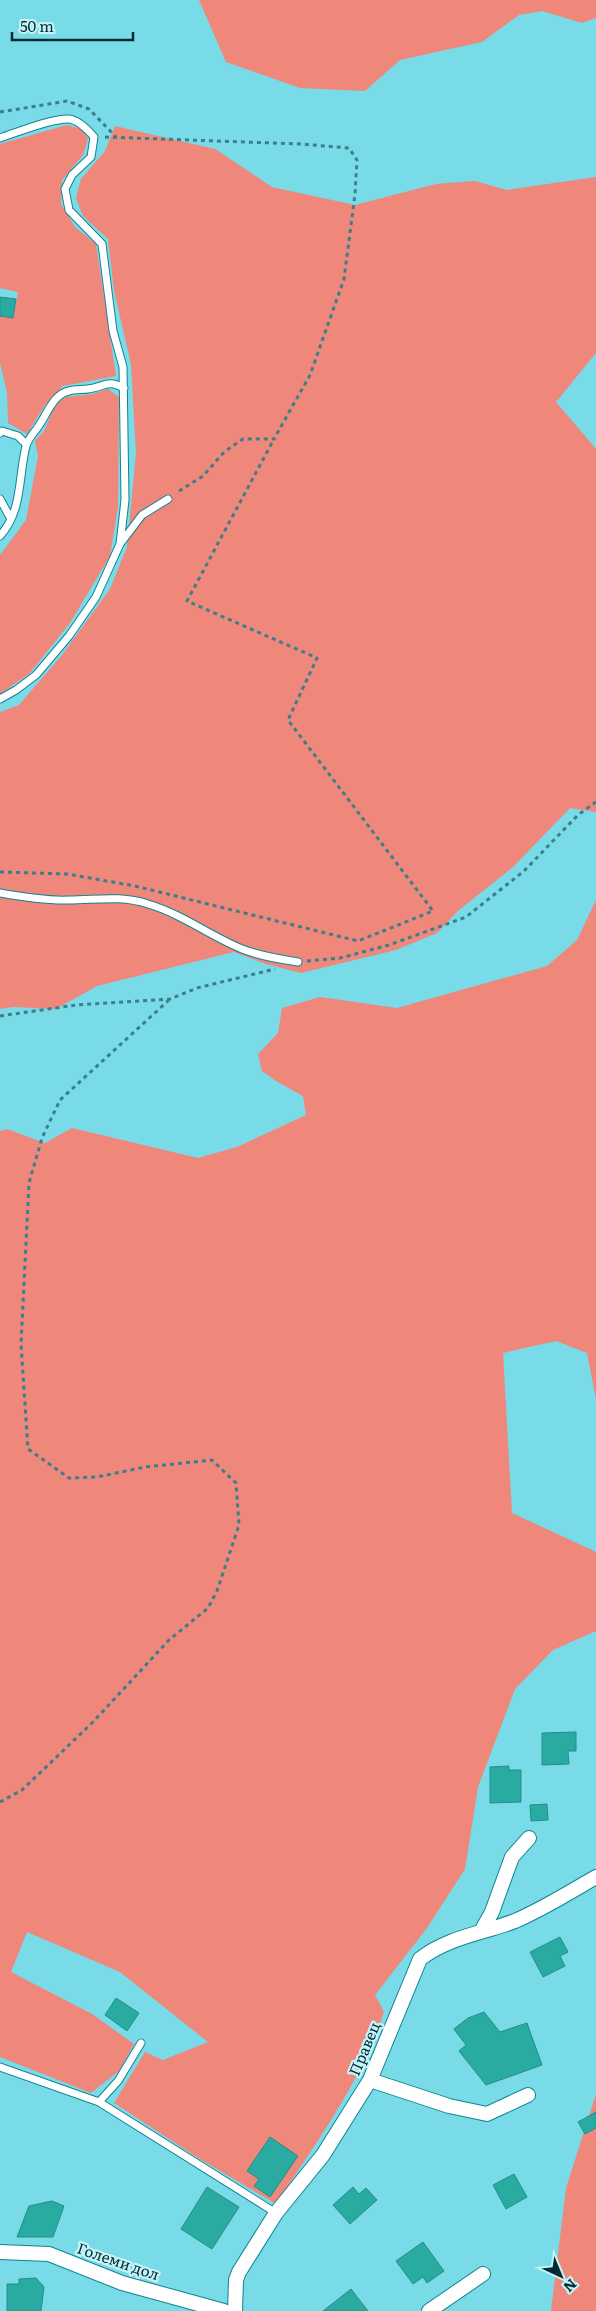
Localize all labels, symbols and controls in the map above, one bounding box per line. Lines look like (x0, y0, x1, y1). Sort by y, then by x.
scale bar (12, 10, 134, 42)
text: 50 m (20, 14, 54, 37)
street label: Правец (342, 2018, 385, 2079)
street label: Големи дол (74, 2236, 163, 2285)
north arrow (536, 2251, 586, 2301)
text: N (559, 2275, 582, 2298)

